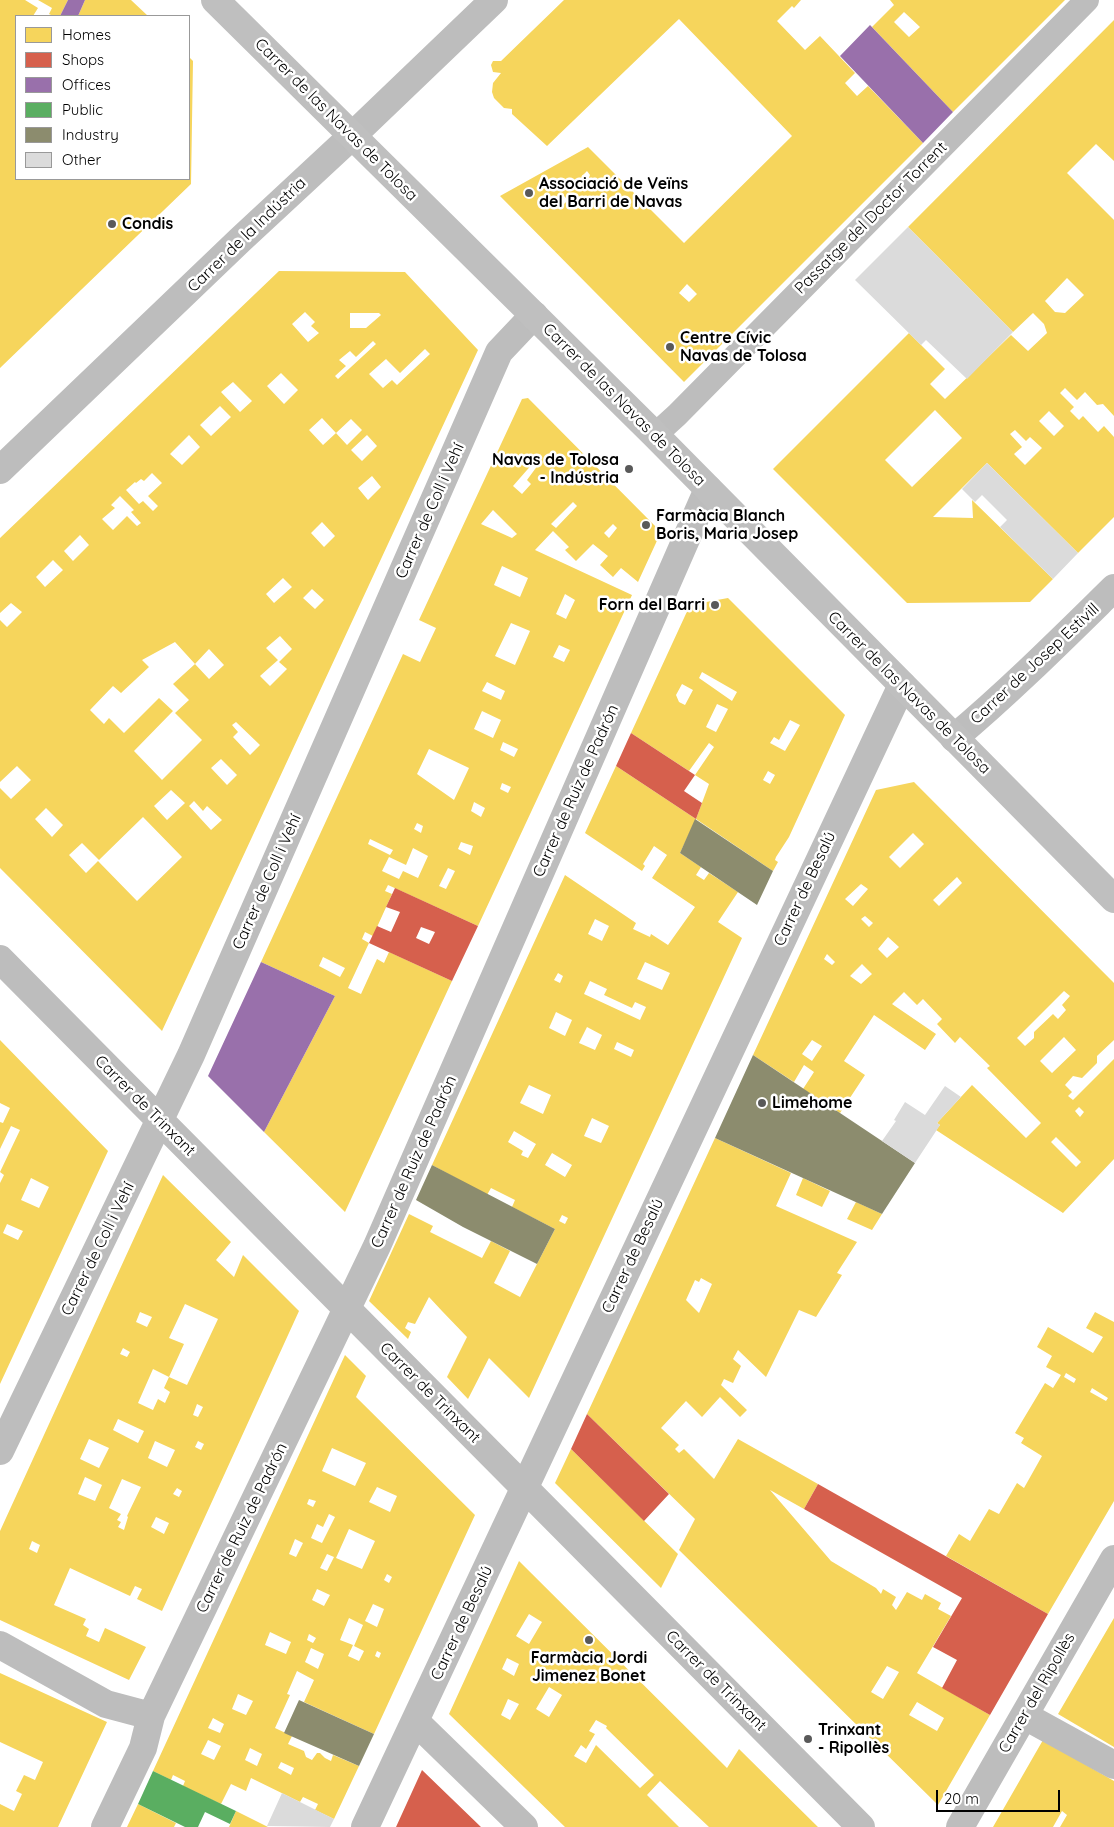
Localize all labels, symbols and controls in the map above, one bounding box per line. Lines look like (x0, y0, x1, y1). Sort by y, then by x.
legend (15, 15, 190, 180)
text: Homes (62, 25, 111, 44)
street label: Carrer de las Navas de Tolosa (251, 35, 421, 205)
text: Shops (62, 50, 104, 69)
text: Offices (62, 75, 111, 94)
text: Public (62, 100, 103, 119)
text: Industry (62, 125, 119, 144)
street label: Passatge del Doctor Torrent (791, 138, 951, 298)
text: Other (62, 150, 101, 169)
street label: Carrer de la Indústria (184, 174, 310, 296)
place label: Associació de Veïns del Barri de Navas (539, 174, 688, 212)
marker: Associació de Veïns del Barri de Navas (523, 187, 535, 199)
place label: Condis (122, 214, 173, 234)
marker: Condis (106, 218, 118, 230)
street label: Carrer de las Navas de Tolosa (539, 320, 709, 490)
place label: Centre Cívic Navas de Tolosa (680, 328, 807, 366)
marker: Centre Cívic Navas de Tolosa (664, 341, 676, 353)
street label: Carrer de Coll i Vehí (391, 440, 469, 582)
place label: Navas de Tolosa - Indústria (492, 450, 619, 488)
marker: Navas de Tolosa - Indústria (623, 463, 635, 475)
place label: Farmàcia Blanch Boris, Maria Josep (656, 506, 798, 544)
marker: Farmàcia Blanch Boris, Maria Josep (640, 519, 652, 531)
place label: Forn del Barri (599, 595, 705, 615)
marker: Forn del Barri (709, 599, 721, 611)
street label: Carrer de Josep Estivill (967, 599, 1103, 729)
street label: Carrer de las Navas de Tolosa (824, 608, 994, 778)
street label: Carrer de Ruiz de Padrón (529, 702, 623, 880)
street label: Carrer de Coll i Vehí (228, 811, 306, 953)
street label: Carrer de Besalú (770, 829, 840, 949)
street label: Carrer de Trinxant (91, 1052, 199, 1160)
street label: Carrer de Ruiz de Padrón (367, 1073, 461, 1251)
place label: Limehome (772, 1093, 853, 1113)
marker: Limehome (756, 1097, 768, 1109)
street label: Carrer de Coll i Vehí (57, 1179, 139, 1319)
street label: Carrer de Besalú (598, 1196, 668, 1316)
street label: Carrer de Trinxant (376, 1339, 484, 1447)
street label: Carrer de Ruiz de Padrón (192, 1440, 292, 1616)
street label: Carrer de Besalú (427, 1563, 497, 1683)
street label: Carrer de Trinxant (662, 1627, 770, 1735)
street label: Carrer del Ripollès (995, 1629, 1079, 1757)
marker: Farmàcia Jordi Jimenez Bonet (583, 1634, 595, 1646)
place label: Farmàcia Jordi Jimenez Bonet (531, 1648, 647, 1686)
place label: Trinxant - Ripollès (818, 1720, 889, 1758)
marker: Trinxant - Ripollès (802, 1733, 814, 1745)
scale bar (939, 1780, 1063, 1812)
text: 20 m (944, 1789, 979, 1808)

